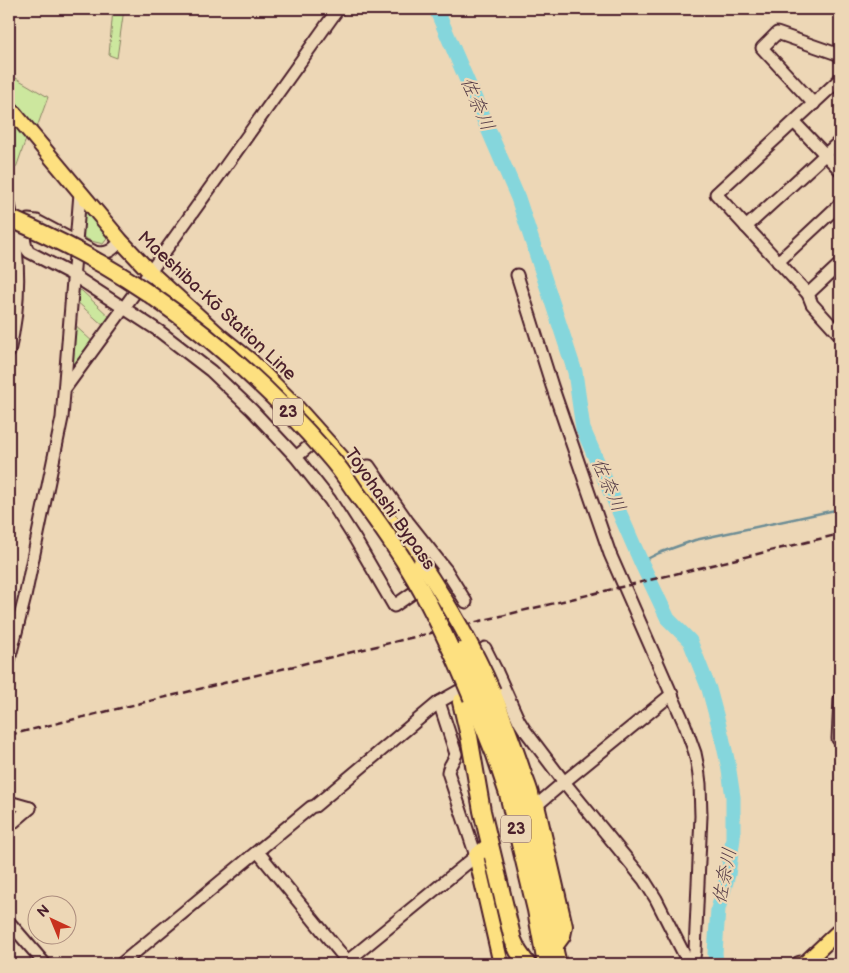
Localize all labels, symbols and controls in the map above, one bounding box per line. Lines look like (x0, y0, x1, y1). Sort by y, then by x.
water label: 佐奈川 (455, 73, 499, 135)
street label: Maeshiba-Kō Station Line (133, 227, 301, 385)
road number: 23 (273, 398, 303, 426)
street label: Toyohashi Bypass (340, 444, 440, 574)
water label: 佐奈川 (586, 454, 630, 516)
road number: 23 (501, 816, 531, 842)
water label: 佐奈川 (708, 846, 742, 906)
north arrow (28, 896, 78, 946)
text: N (34, 901, 53, 921)

